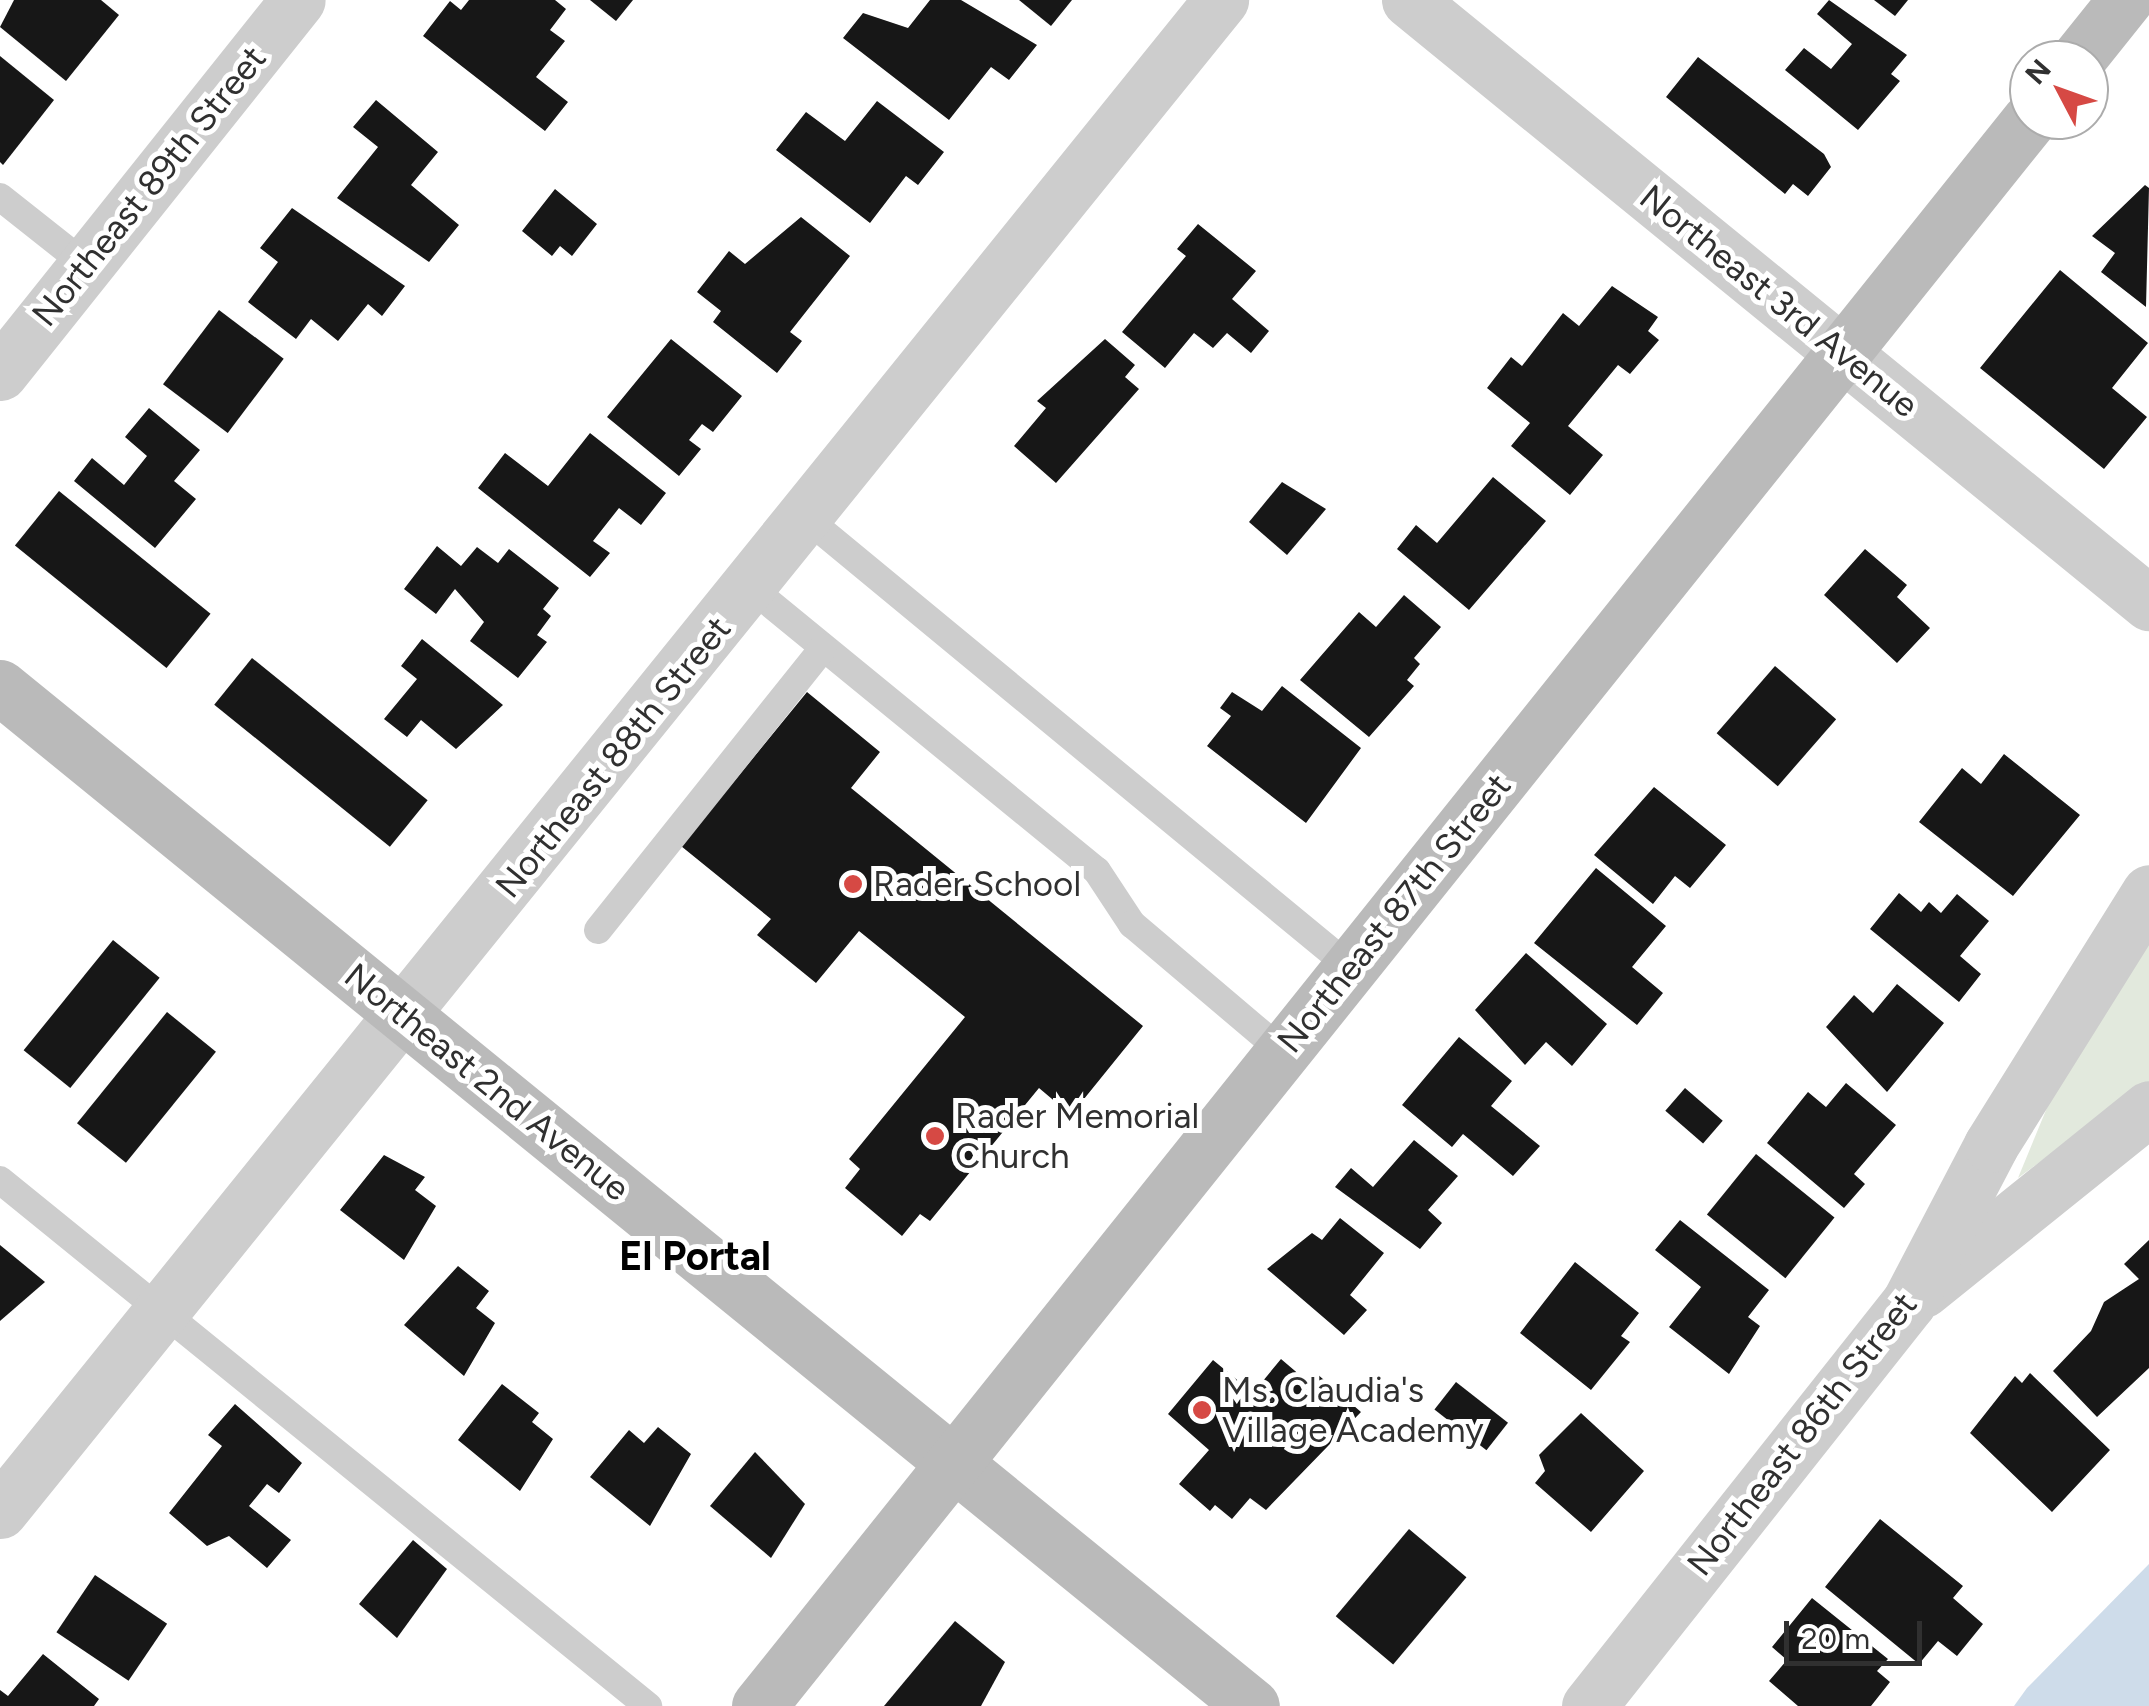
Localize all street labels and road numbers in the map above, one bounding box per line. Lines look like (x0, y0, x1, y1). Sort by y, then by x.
street label: Northeast 89th Street (23, 38, 275, 334)
street label: Northeast 3rd Avenue (1632, 176, 1926, 426)
street label: Northeast 88th Street (487, 608, 739, 906)
street label: Northeast 87th Street (1269, 765, 1519, 1061)
street label: Northeast 2nd Avenue (336, 954, 638, 1210)
street label: Northeast 86th Street (1678, 1284, 1926, 1584)

